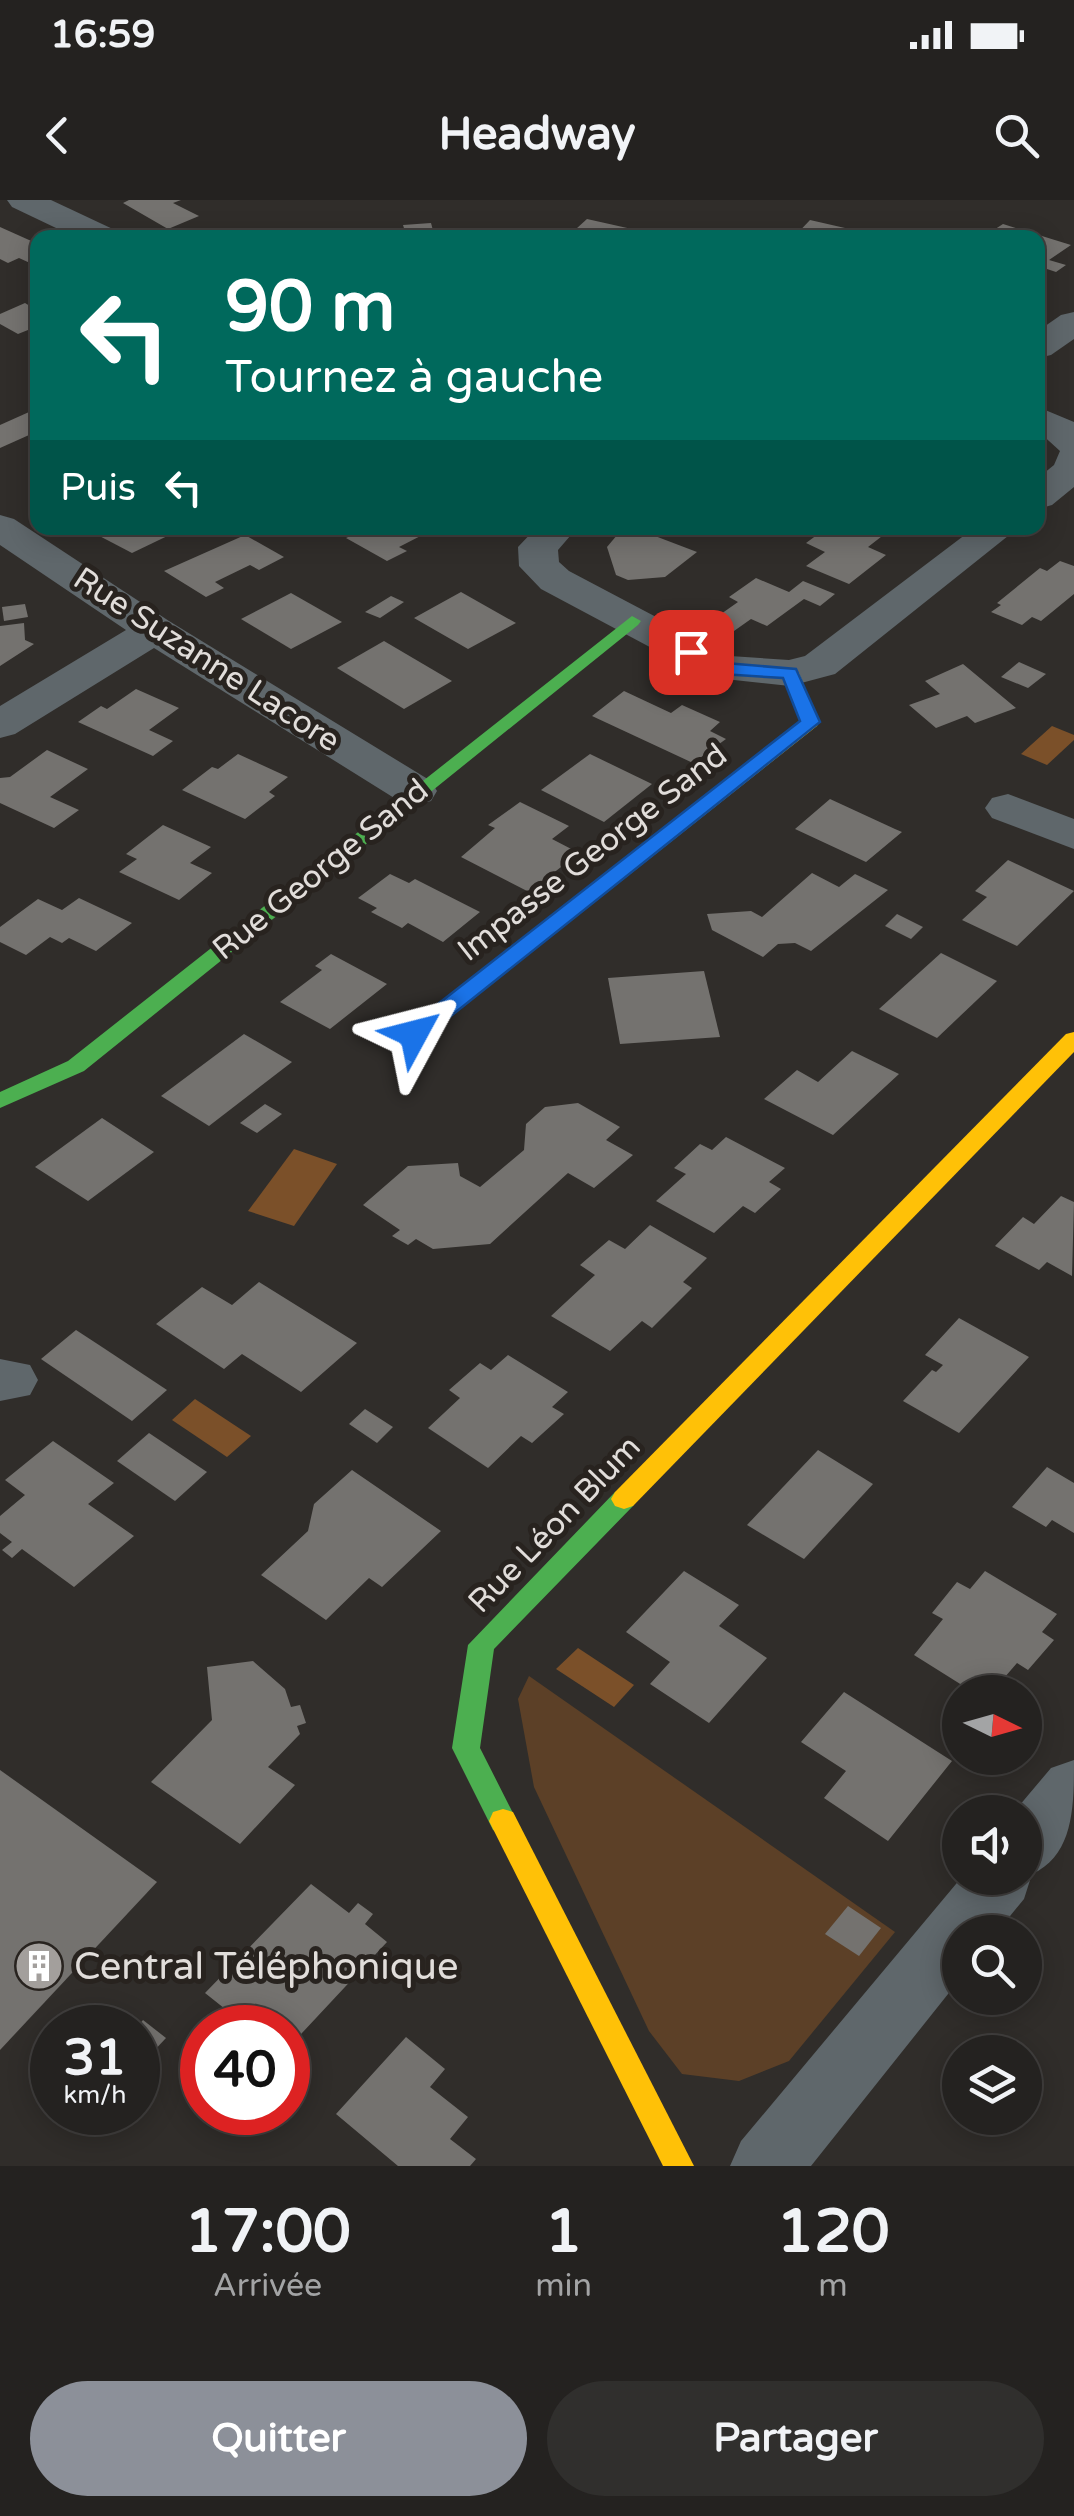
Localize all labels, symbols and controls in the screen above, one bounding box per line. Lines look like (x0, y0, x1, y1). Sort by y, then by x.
text: 16:59 (50, 12, 155, 58)
icon: back (30, 108, 85, 163)
text: Headway (439, 108, 635, 162)
icon: search (989, 108, 1044, 163)
text: 90 m (225, 266, 395, 350)
icon: left (60, 270, 190, 400)
text: Tournez à gauche (225, 351, 603, 405)
icon: left (156, 460, 211, 515)
text: Puis (60, 465, 136, 511)
street label: Rue Suzanne Lacore (66, 560, 347, 760)
pin (649, 610, 734, 695)
icon: arrive (664, 625, 719, 680)
street label: Impasse George Sand (450, 736, 735, 970)
street label: Rue George Sand (205, 771, 436, 968)
position arrow (362, 982, 466, 1086)
street label: Rue Léon Blum (461, 1428, 649, 1621)
north arrow (942, 1675, 1042, 1775)
map controls (942, 1675, 1042, 2135)
button: sound (942, 1795, 1042, 1895)
button: search (942, 1915, 1042, 2015)
building icon: Central Téléphonique (13, 1940, 65, 1992)
place label: Central Téléphonique (74, 1944, 458, 1990)
speed limit sign: 40 (180, 2005, 310, 2135)
text: 31 (64, 2028, 126, 2088)
button: layers (942, 2035, 1042, 2135)
text: km/h (64, 2080, 126, 2110)
text: 17:00 (184, 2196, 351, 2268)
text: 1 (545, 2196, 582, 2268)
text: 120 (776, 2196, 890, 2268)
text: Arrivée (213, 2267, 322, 2305)
text: min (535, 2267, 592, 2305)
text: m (818, 2267, 848, 2305)
button: Quitter (30, 2381, 527, 2496)
button: Partager (547, 2381, 1044, 2496)

